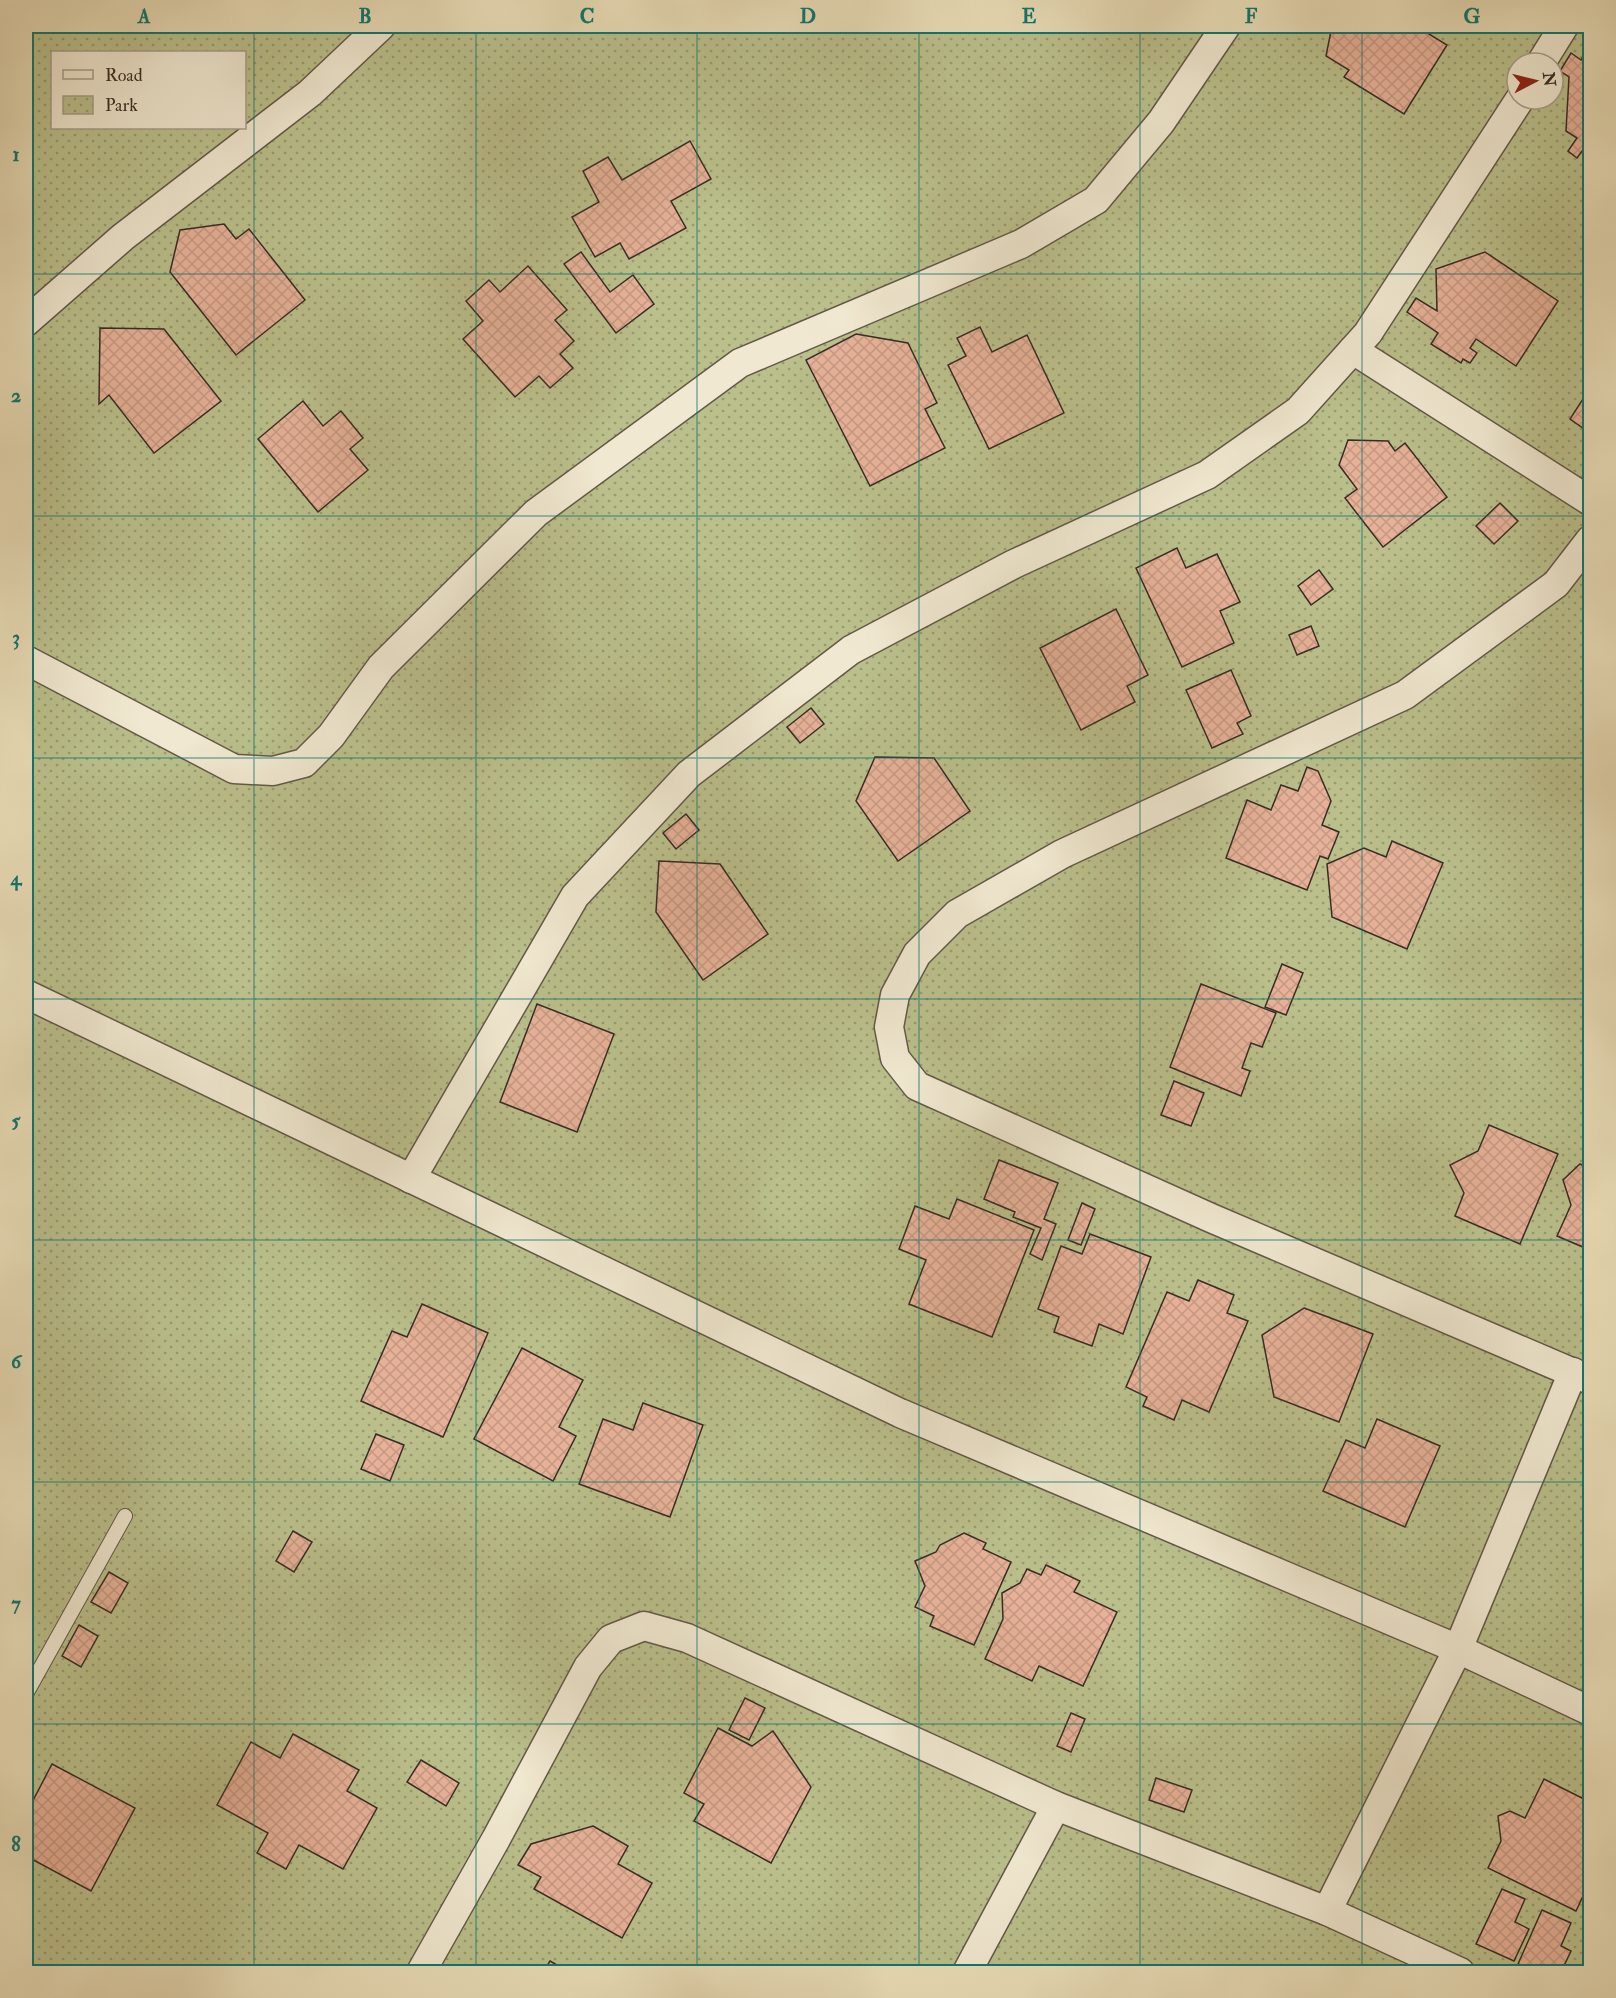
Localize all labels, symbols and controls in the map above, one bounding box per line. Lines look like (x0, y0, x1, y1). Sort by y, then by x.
text: A (137, 4, 151, 29)
text: B (358, 4, 372, 29)
text: C (580, 4, 594, 29)
text: D (800, 4, 816, 29)
text: E (1022, 4, 1037, 29)
text: F (1245, 4, 1258, 29)
text: G (1464, 4, 1481, 29)
legend (51, 51, 246, 129)
north arrow (1505, 51, 1565, 111)
text: Road (105, 64, 143, 87)
text: N (1538, 70, 1560, 88)
text: Park (105, 94, 138, 117)
text: 1 (12, 142, 20, 167)
text: 2 (11, 383, 21, 408)
text: 3 (12, 625, 20, 650)
text: 4 (10, 866, 23, 891)
text: 5 (12, 1108, 22, 1133)
text: 6 (11, 1349, 23, 1374)
text: 7 (11, 1591, 21, 1616)
text: 8 (11, 1832, 21, 1857)

